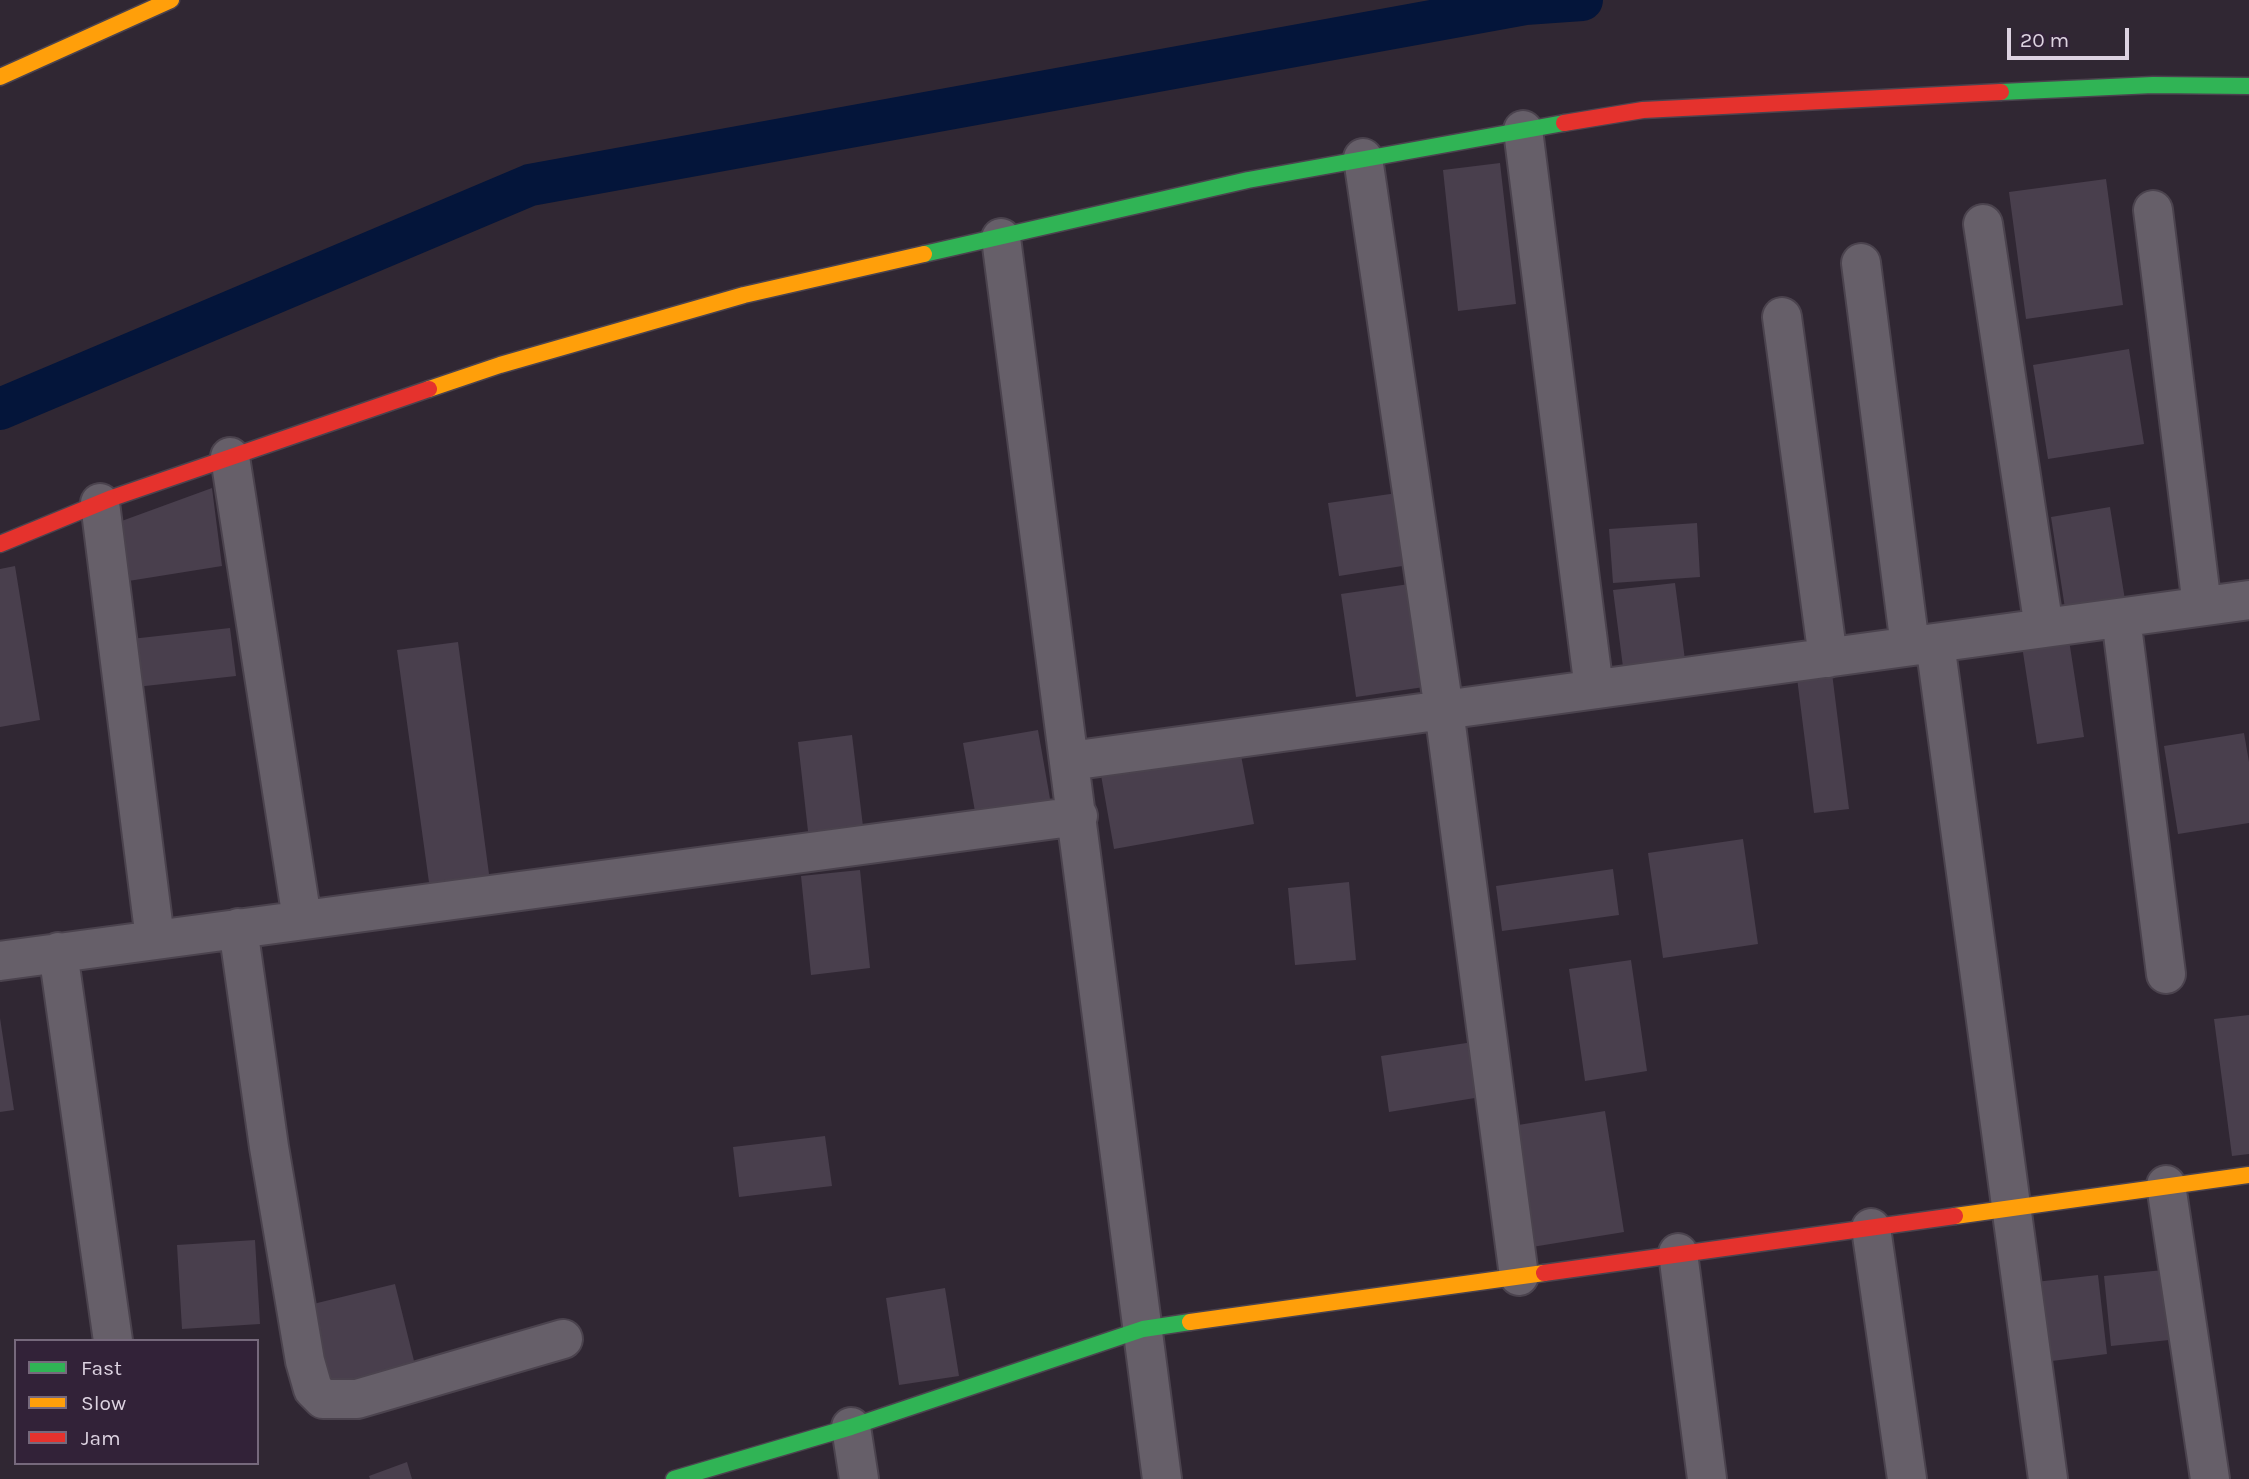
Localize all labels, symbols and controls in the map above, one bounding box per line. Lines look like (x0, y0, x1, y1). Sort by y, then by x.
scale bar (2011, 14, 2134, 58)
text: 20 m (2020, 28, 2069, 52)
legend (14, 1339, 259, 1465)
text: Fast (81, 1356, 122, 1380)
text: Slow (81, 1391, 126, 1415)
text: Jam (81, 1426, 121, 1450)

